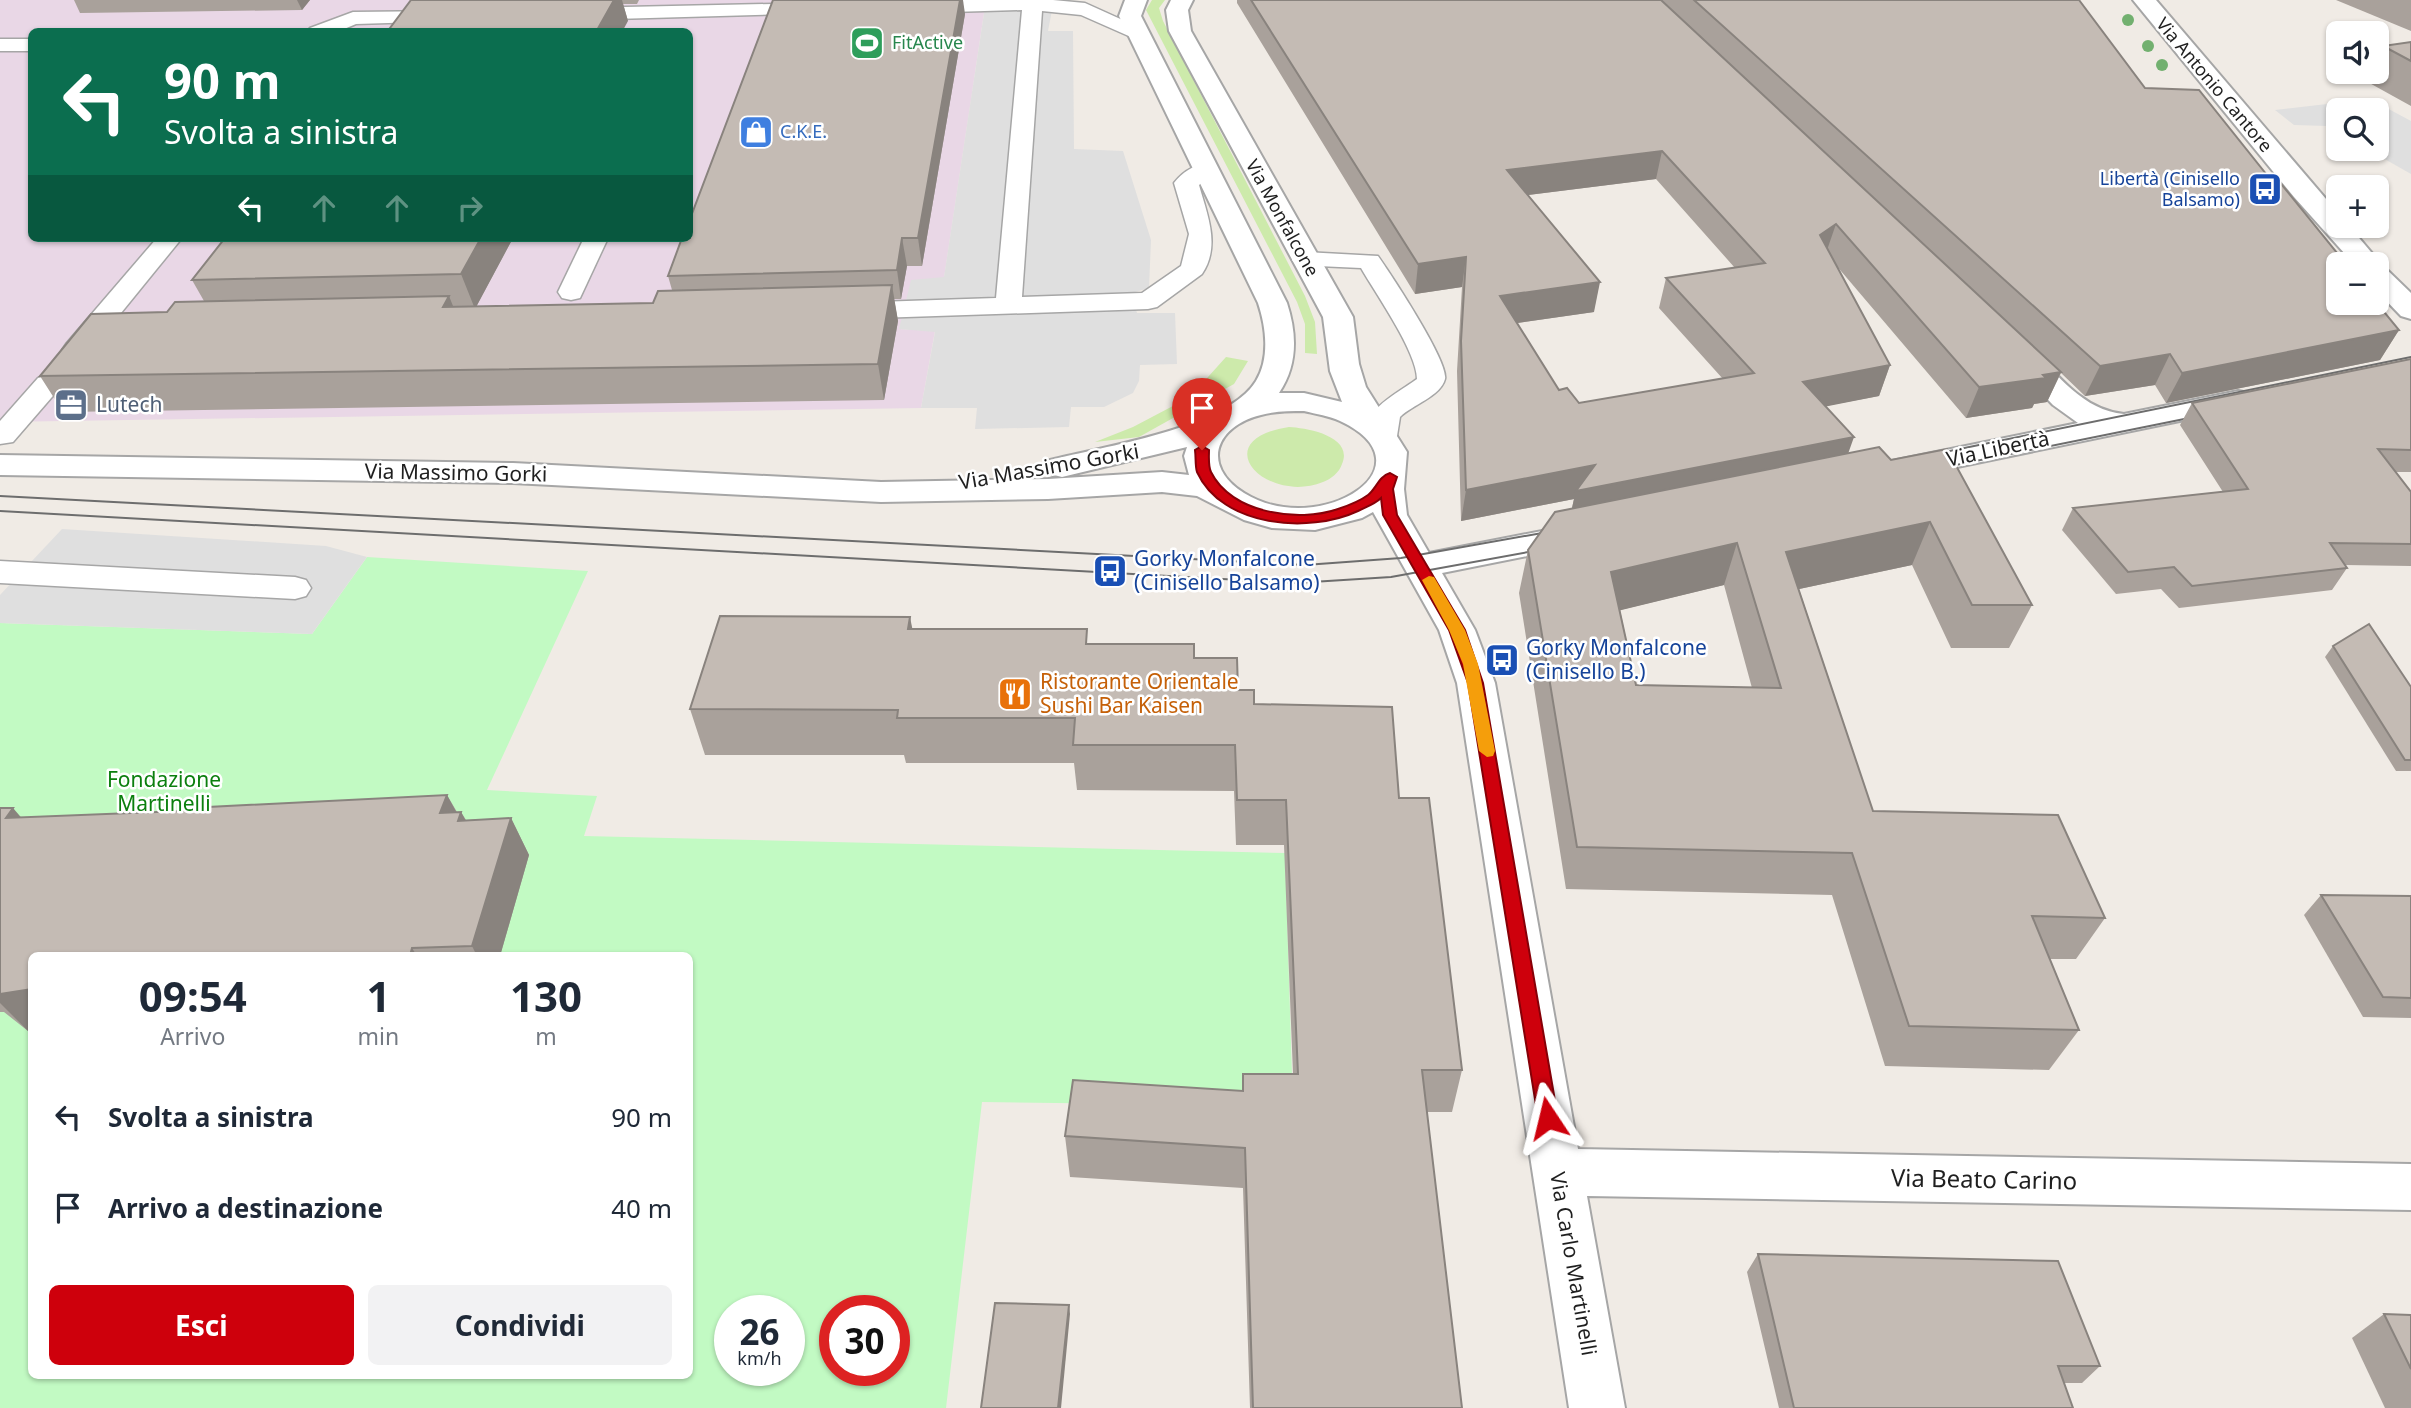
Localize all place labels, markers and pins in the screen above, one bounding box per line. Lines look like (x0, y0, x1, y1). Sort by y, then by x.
sports icon: FitActive (848, 24, 886, 62)
place label: FitActive (892, 30, 963, 54)
shop icon: C.K.E. (737, 113, 775, 151)
place label: C.K.E. (780, 119, 827, 143)
place label: Libertà (Cinisello Balsamo) (2100, 166, 2240, 211)
bus stop icon: Libertà (Cinisello Balsamo) (2246, 170, 2284, 208)
pin (1172, 378, 1232, 450)
office icon: Lutech (52, 386, 90, 424)
place label: Lutech (96, 390, 162, 418)
place label: Gorky Monfalcone (Cinisello Balsamo) (1134, 544, 1320, 596)
bus stop icon: Gorky Monfalcone (Cinisello Balsamo) (1091, 552, 1129, 590)
place label: Gorky Monfalcone (Cinisello B.) (1526, 633, 1707, 685)
bus stop icon: Gorky Monfalcone (Cinisello B.) (1483, 641, 1521, 679)
place label: Ristorante Orientale Sushi Bar Kaisen (1040, 667, 1239, 719)
restaurant icon: Ristorante Orientale Sushi Bar Kaisen (996, 675, 1034, 713)

